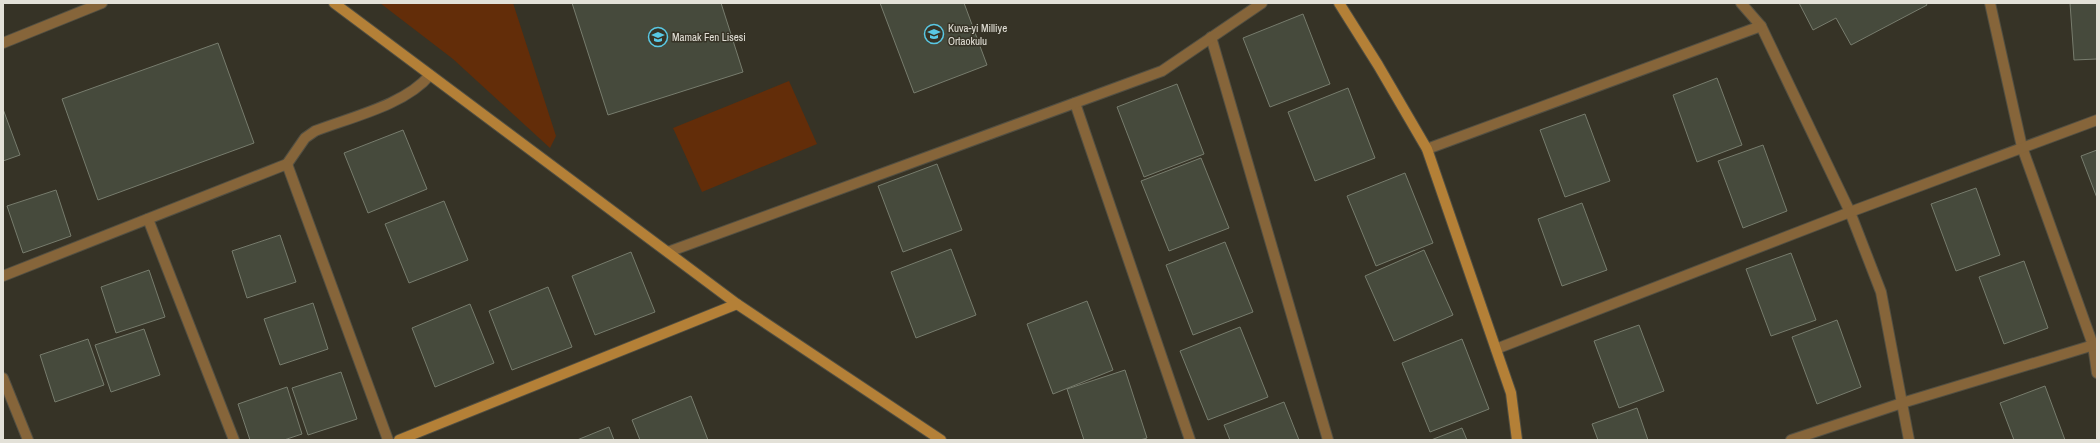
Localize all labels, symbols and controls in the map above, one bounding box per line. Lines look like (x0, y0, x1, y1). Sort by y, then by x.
place label: Kuva-yi Milliye Ortaokulu (948, 21, 1007, 48)
school or university icon: Kuva-yi Milliye Ortaokulu (923, 23, 945, 45)
school or university icon: Mamak Fen Lisesi (647, 26, 669, 48)
place label: Mamak Fen Lisesi (672, 30, 746, 44)

